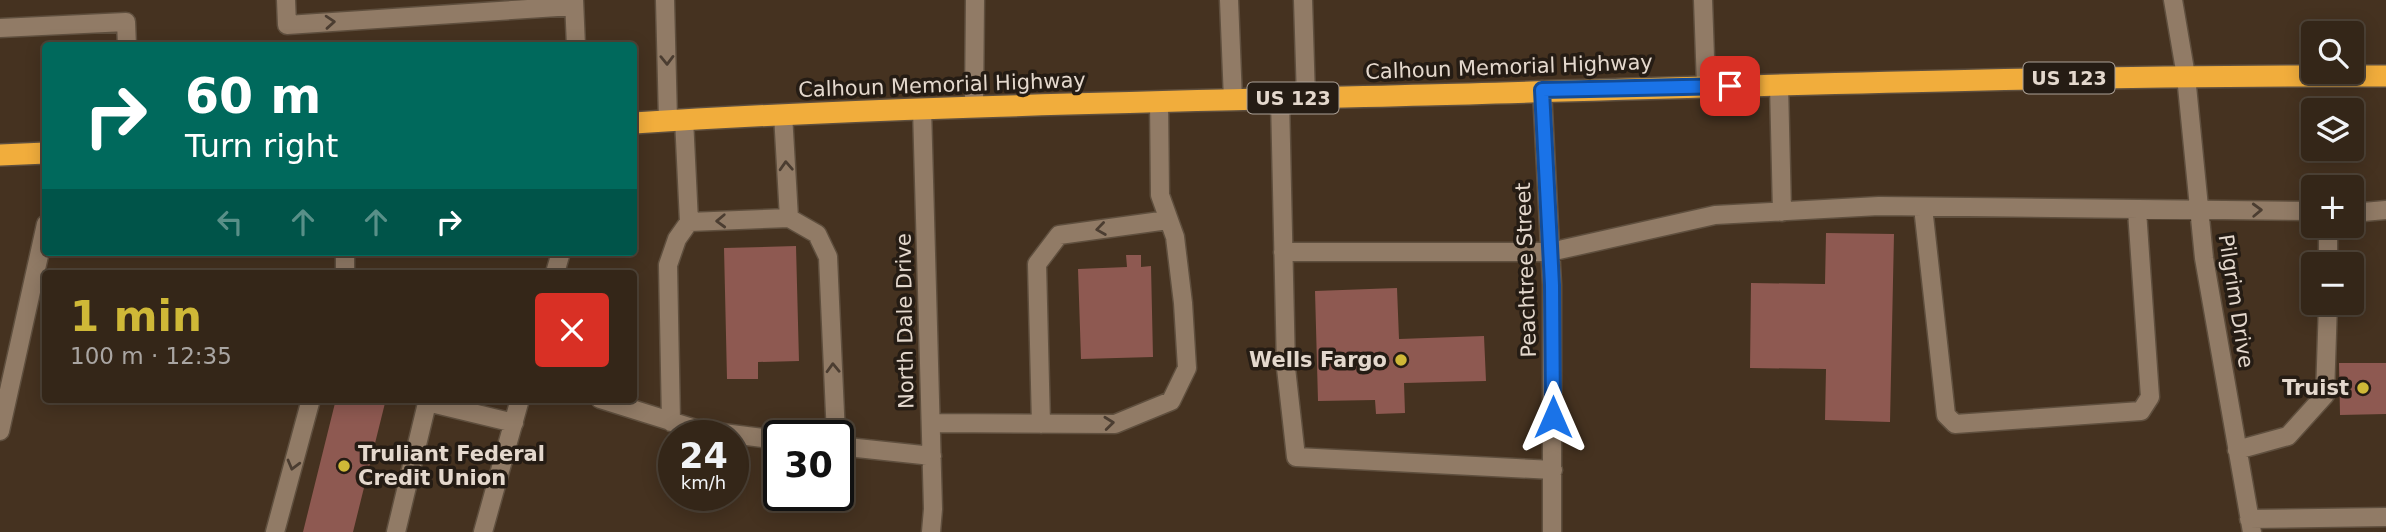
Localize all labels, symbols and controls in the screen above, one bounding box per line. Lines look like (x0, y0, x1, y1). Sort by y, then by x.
one-way arrow (325, 15, 336, 30)
map controls (2301, 21, 2364, 315)
button: search (2301, 21, 2364, 84)
street label: Calhoun Memorial Highway (1365, 50, 1653, 84)
one-way arrow (659, 55, 674, 66)
pin (1700, 56, 1760, 116)
road number: US 123 (2024, 62, 2114, 94)
icon: arrive (1711, 67, 1749, 105)
text: 60 m (185, 68, 321, 125)
street label: Calhoun Memorial Highway (798, 68, 1086, 102)
icon: right (70, 70, 161, 161)
road number: US 123 (1248, 82, 1338, 114)
button: layers (2301, 98, 2364, 161)
text: Turn right (185, 127, 338, 165)
one-way arrow (779, 160, 794, 171)
button: + (2301, 175, 2364, 238)
street label: Peachtree Street (1511, 182, 1541, 358)
one-way arrow (2251, 202, 2262, 217)
icon: left (211, 203, 249, 241)
icon: ahead (284, 203, 322, 241)
icon: ahead (357, 203, 395, 241)
icon: right (430, 203, 468, 241)
one-way arrow (715, 213, 726, 228)
one-way arrow (1095, 221, 1106, 236)
street label: North Dale Drive (891, 233, 919, 409)
street label: Pilgrim Drive (2214, 233, 2258, 369)
button: − (2301, 252, 2364, 315)
text: 1 min (70, 292, 202, 341)
button: close (535, 293, 609, 367)
text: 100 m · 12:35 (70, 343, 232, 369)
place label: Wells Fargo (1249, 348, 1387, 372)
marker: Wells Fargo (1393, 352, 1409, 368)
one-way arrow (826, 362, 841, 373)
place label: Truist (2282, 376, 2349, 400)
position arrow (1516, 380, 1590, 454)
marker: Truist (2355, 380, 2371, 396)
one-way arrow (1103, 415, 1115, 430)
speed limit sign: 30 (763, 420, 854, 511)
text: 24 (679, 436, 728, 476)
place label: Truliant Federal Credit Union (358, 442, 545, 490)
marker: Truliant Federal Credit Union (336, 458, 352, 474)
one-way arrow (287, 459, 302, 471)
text: km/h (681, 472, 726, 493)

